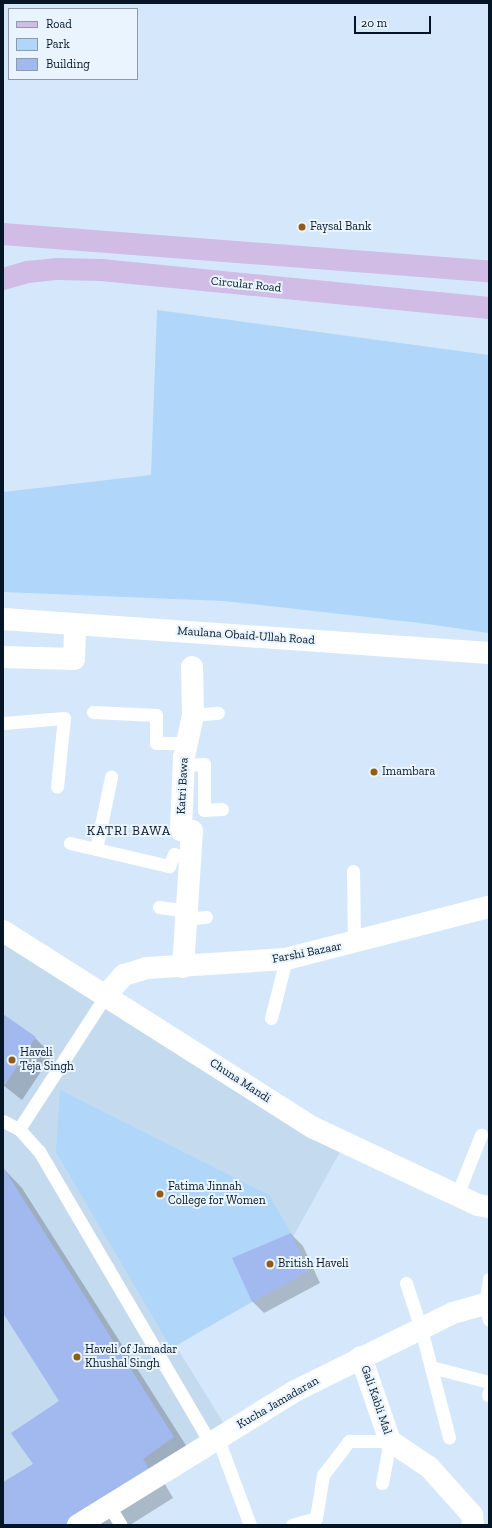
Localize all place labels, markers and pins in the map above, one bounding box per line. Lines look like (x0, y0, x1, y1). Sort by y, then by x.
place label: Faysal Bank (310, 220, 371, 234)
marker: Faysal Bank (297, 222, 307, 232)
place label: Imambara (382, 765, 435, 779)
marker: Imambara (369, 767, 379, 777)
place label: Haveli Teja Singh (20, 1046, 74, 1074)
marker: Haveli Teja Singh (7, 1055, 17, 1065)
place label: Fatima Jinnah College for Women (168, 1180, 266, 1208)
marker: Fatima Jinnah College for Women (155, 1189, 165, 1199)
place label: British Haveli (278, 1257, 349, 1271)
marker: British Haveli (265, 1259, 275, 1269)
place label: Haveli of Jamadar Khushal Singh (85, 1343, 178, 1371)
marker: Haveli of Jamadar Khushal Singh (72, 1352, 82, 1362)

